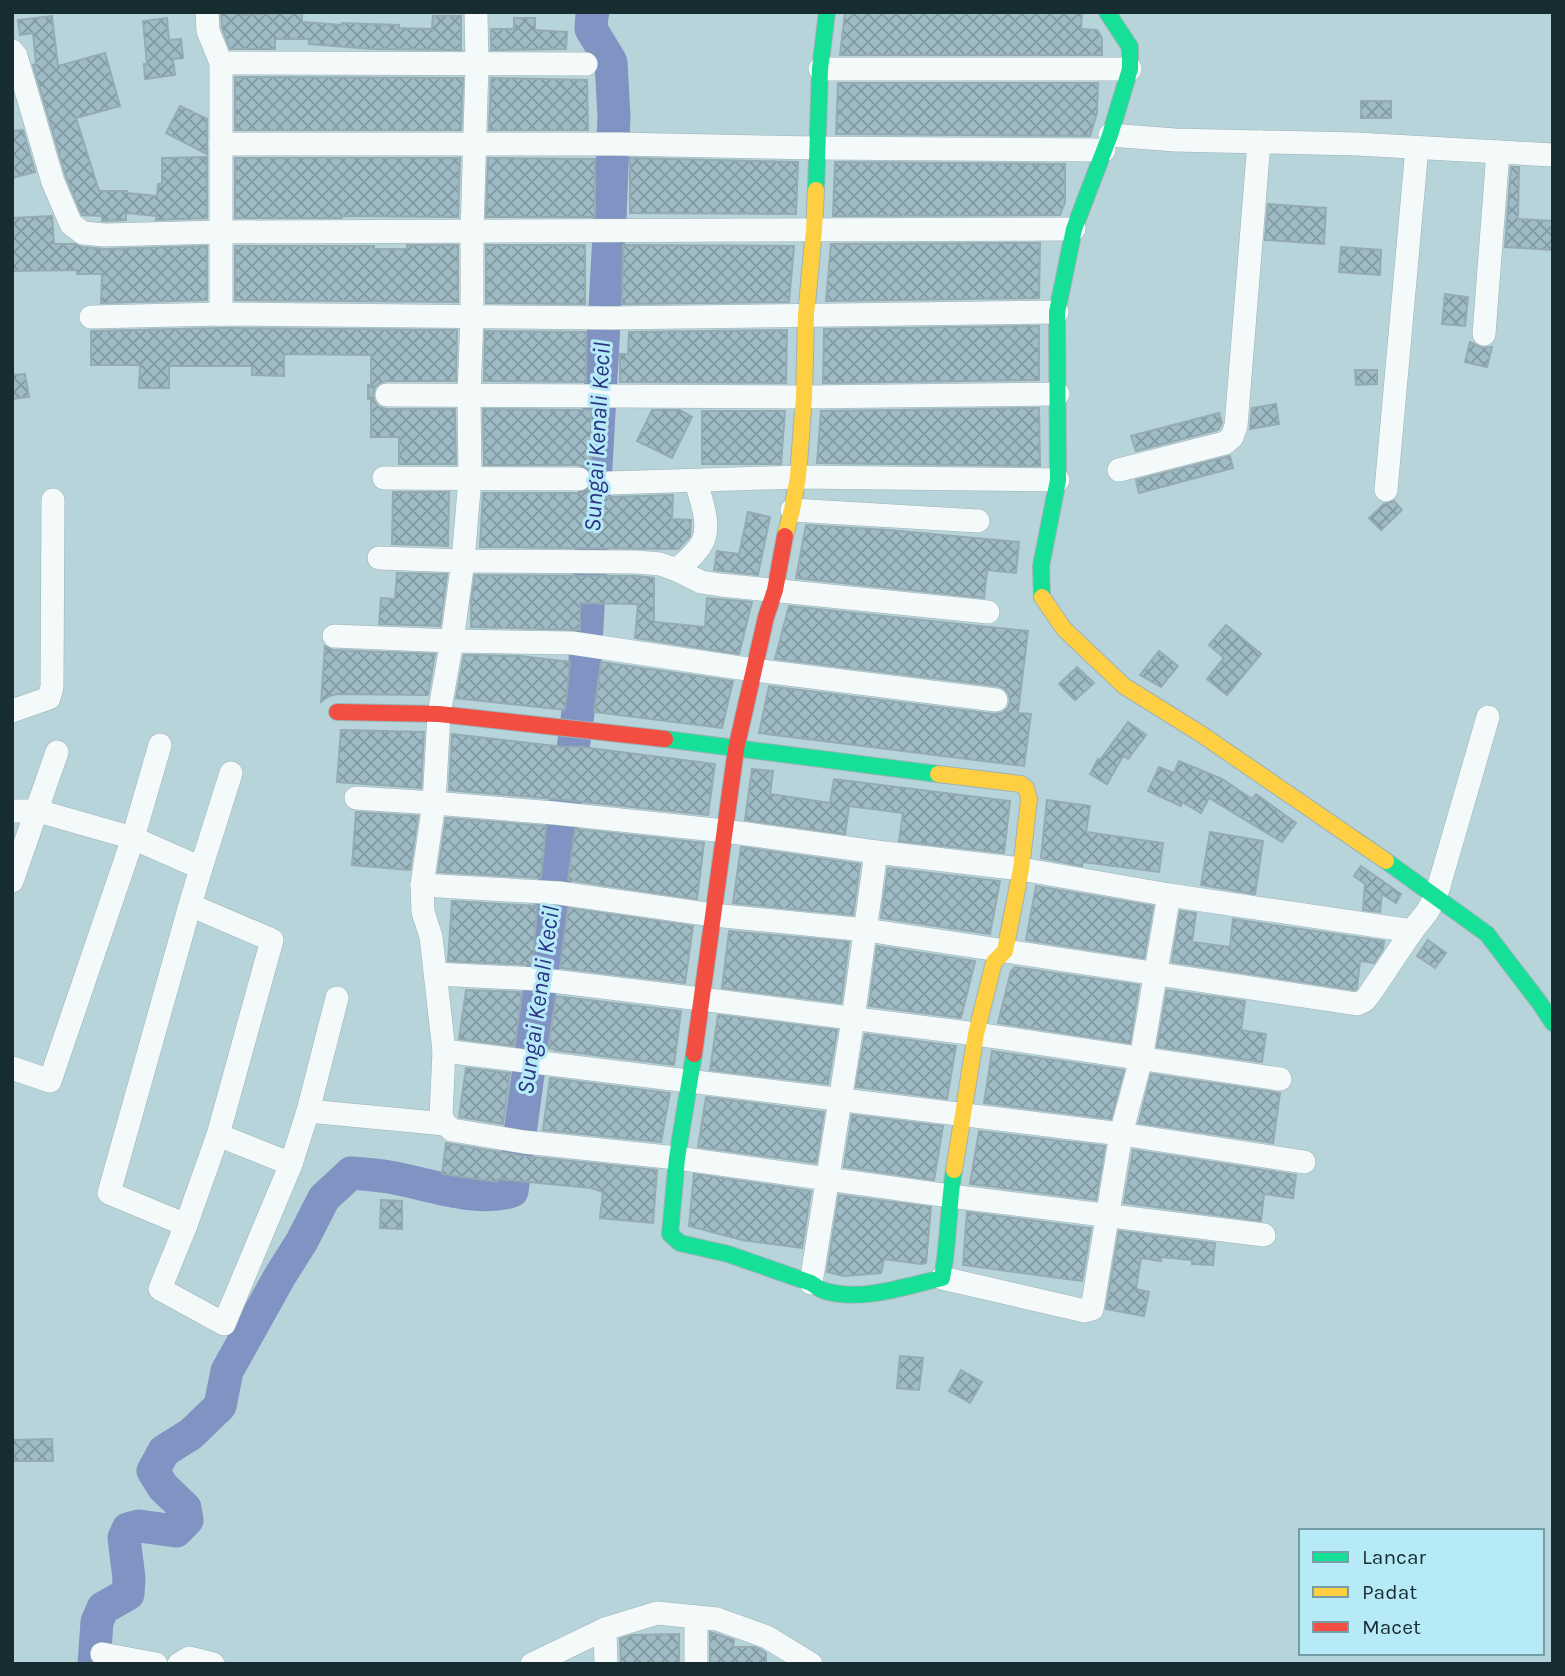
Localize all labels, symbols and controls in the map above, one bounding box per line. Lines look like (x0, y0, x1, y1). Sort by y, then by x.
water label: Sungai Kenali Kecil (578, 341, 616, 533)
water label: Sungai Kenali Kecil (511, 904, 565, 1096)
legend (1299, 1529, 1544, 1655)
text: Lancar (1362, 1545, 1426, 1569)
text: Padat (1362, 1580, 1417, 1604)
text: Macet (1362, 1615, 1421, 1639)

